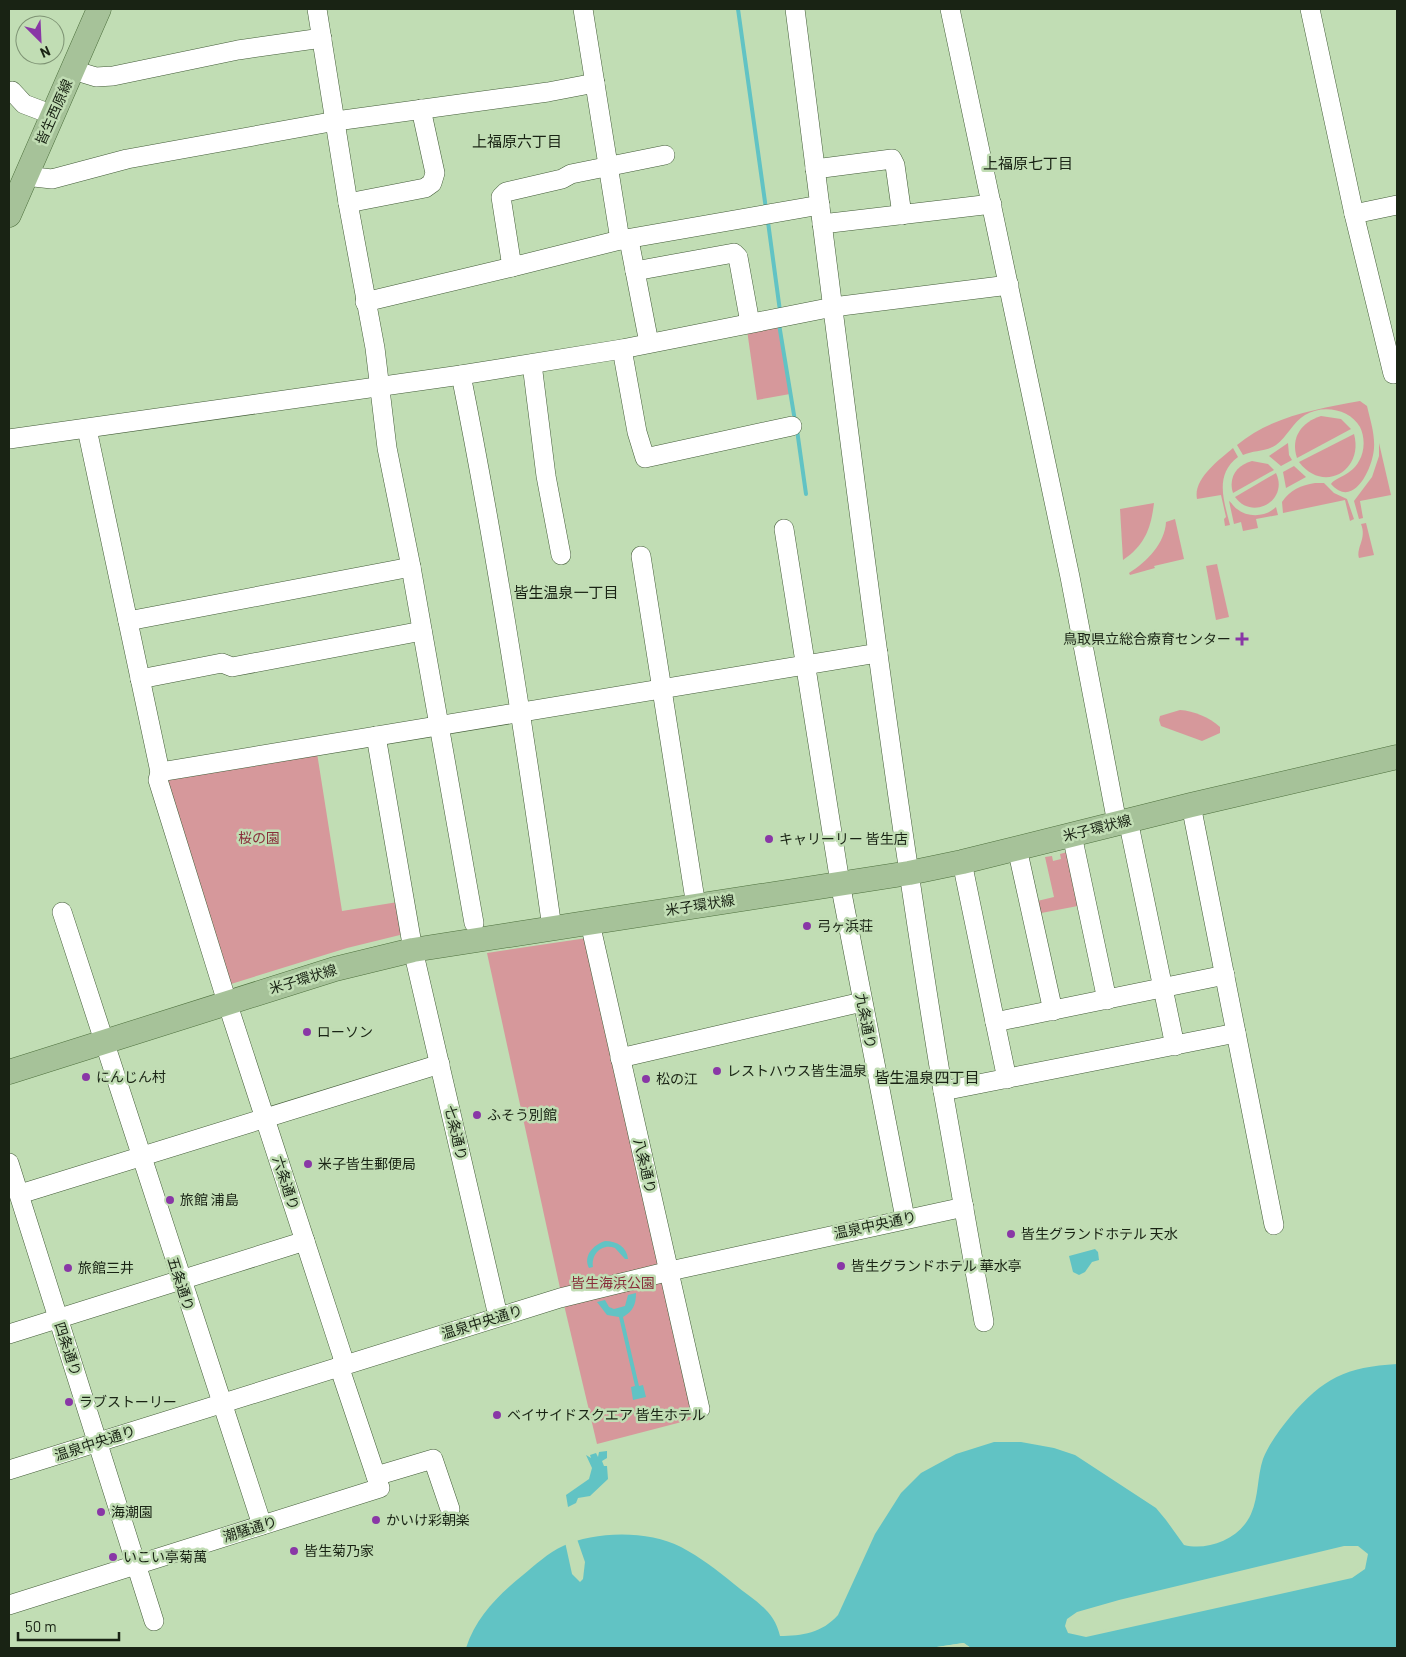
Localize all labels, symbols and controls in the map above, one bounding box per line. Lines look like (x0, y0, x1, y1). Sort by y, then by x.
north arrow (15, 15, 65, 65)
text: N (38, 43, 53, 62)
street label: 皆生西原線 (32, 76, 76, 147)
district label: 上福原六丁目 (472, 132, 562, 150)
district label: 上福原七丁目 (983, 154, 1073, 172)
district label: 皆生温泉一丁目 (513, 583, 619, 601)
place label: 鳥取県立総合療育センター (1063, 630, 1231, 647)
marker: 鳥取県立総合療育センター (1235, 632, 1249, 646)
street label: 米子環状線 (1061, 811, 1133, 844)
park label: 桜の園 (238, 829, 280, 846)
place label: キャリーリー 皆生店 (779, 830, 908, 847)
marker: キャリーリー 皆生店 (763, 833, 775, 845)
street label: 米子環状線 (664, 891, 736, 918)
place label: 弓ヶ浜荘 (817, 917, 873, 934)
marker: 弓ヶ浜荘 (801, 920, 813, 932)
street label: 米子環状線 (267, 960, 339, 997)
street label: 九条通り (853, 992, 880, 1050)
place label: ローソン (317, 1023, 373, 1040)
marker: ローソン (301, 1026, 313, 1038)
place label: レストハウス皆生温泉 (727, 1062, 867, 1079)
marker: レストハウス皆生温泉 (711, 1065, 723, 1077)
place label: にんじん村 (96, 1068, 166, 1085)
district label: 皆生温泉四丁目 (874, 1068, 980, 1086)
place label: 松の江 (656, 1070, 698, 1087)
marker: にんじん村 (80, 1071, 92, 1083)
marker: 松の江 (640, 1073, 652, 1085)
street label: 七条通り (442, 1104, 471, 1162)
place label: ふそう別館 (487, 1106, 557, 1123)
marker: ふそう別館 (471, 1109, 483, 1121)
street label: 八条通り (631, 1137, 660, 1195)
street label: 六条通り (270, 1154, 303, 1212)
place label: 米子皆生郵便局 (318, 1155, 416, 1172)
marker: 米子皆生郵便局 (302, 1158, 314, 1170)
place label: 旅館 浦島 (180, 1191, 239, 1208)
marker: 旅館 浦島 (164, 1194, 176, 1206)
street label: 温泉中央通り (832, 1207, 918, 1242)
place label: 皆生グランドホテル 天水 (1021, 1225, 1178, 1242)
marker: 皆生グランドホテル 天水 (1005, 1228, 1017, 1240)
street label: 五条通り (165, 1255, 198, 1313)
place label: 皆生グランドホテル 華水亭 (851, 1257, 1022, 1274)
place label: 旅館三井 (78, 1259, 134, 1276)
marker: 皆生グランドホテル 華水亭 (835, 1260, 847, 1272)
marker: 旅館三井 (62, 1262, 74, 1274)
park label: 皆生海浜公園 (571, 1274, 655, 1291)
street label: 温泉中央通り (439, 1301, 525, 1342)
street label: 四条通り (52, 1320, 85, 1378)
place label: ラブストーリー (79, 1393, 177, 1410)
marker: ラブストーリー (63, 1396, 75, 1408)
place label: ベイサイドスクエア 皆生ホテル (507, 1406, 706, 1423)
marker: ベイサイドスクエア 皆生ホテル (491, 1409, 503, 1421)
street label: 温泉中央通り (52, 1421, 137, 1464)
place label: 海潮園 (111, 1503, 153, 1520)
marker: 海潮園 (95, 1506, 107, 1518)
place label: かいけ彩朝楽 (386, 1511, 470, 1528)
street label: 潮騒通り (221, 1512, 279, 1545)
marker: かいけ彩朝楽 (370, 1514, 382, 1526)
place label: 皆生菊乃家 (304, 1542, 374, 1559)
marker: 皆生菊乃家 (288, 1545, 300, 1557)
place label: いこい亭菊萬 (123, 1548, 207, 1565)
marker: いこい亭菊萬 (107, 1551, 119, 1563)
scale bar (18, 1610, 119, 1642)
text: 50 m (25, 1617, 57, 1635)

